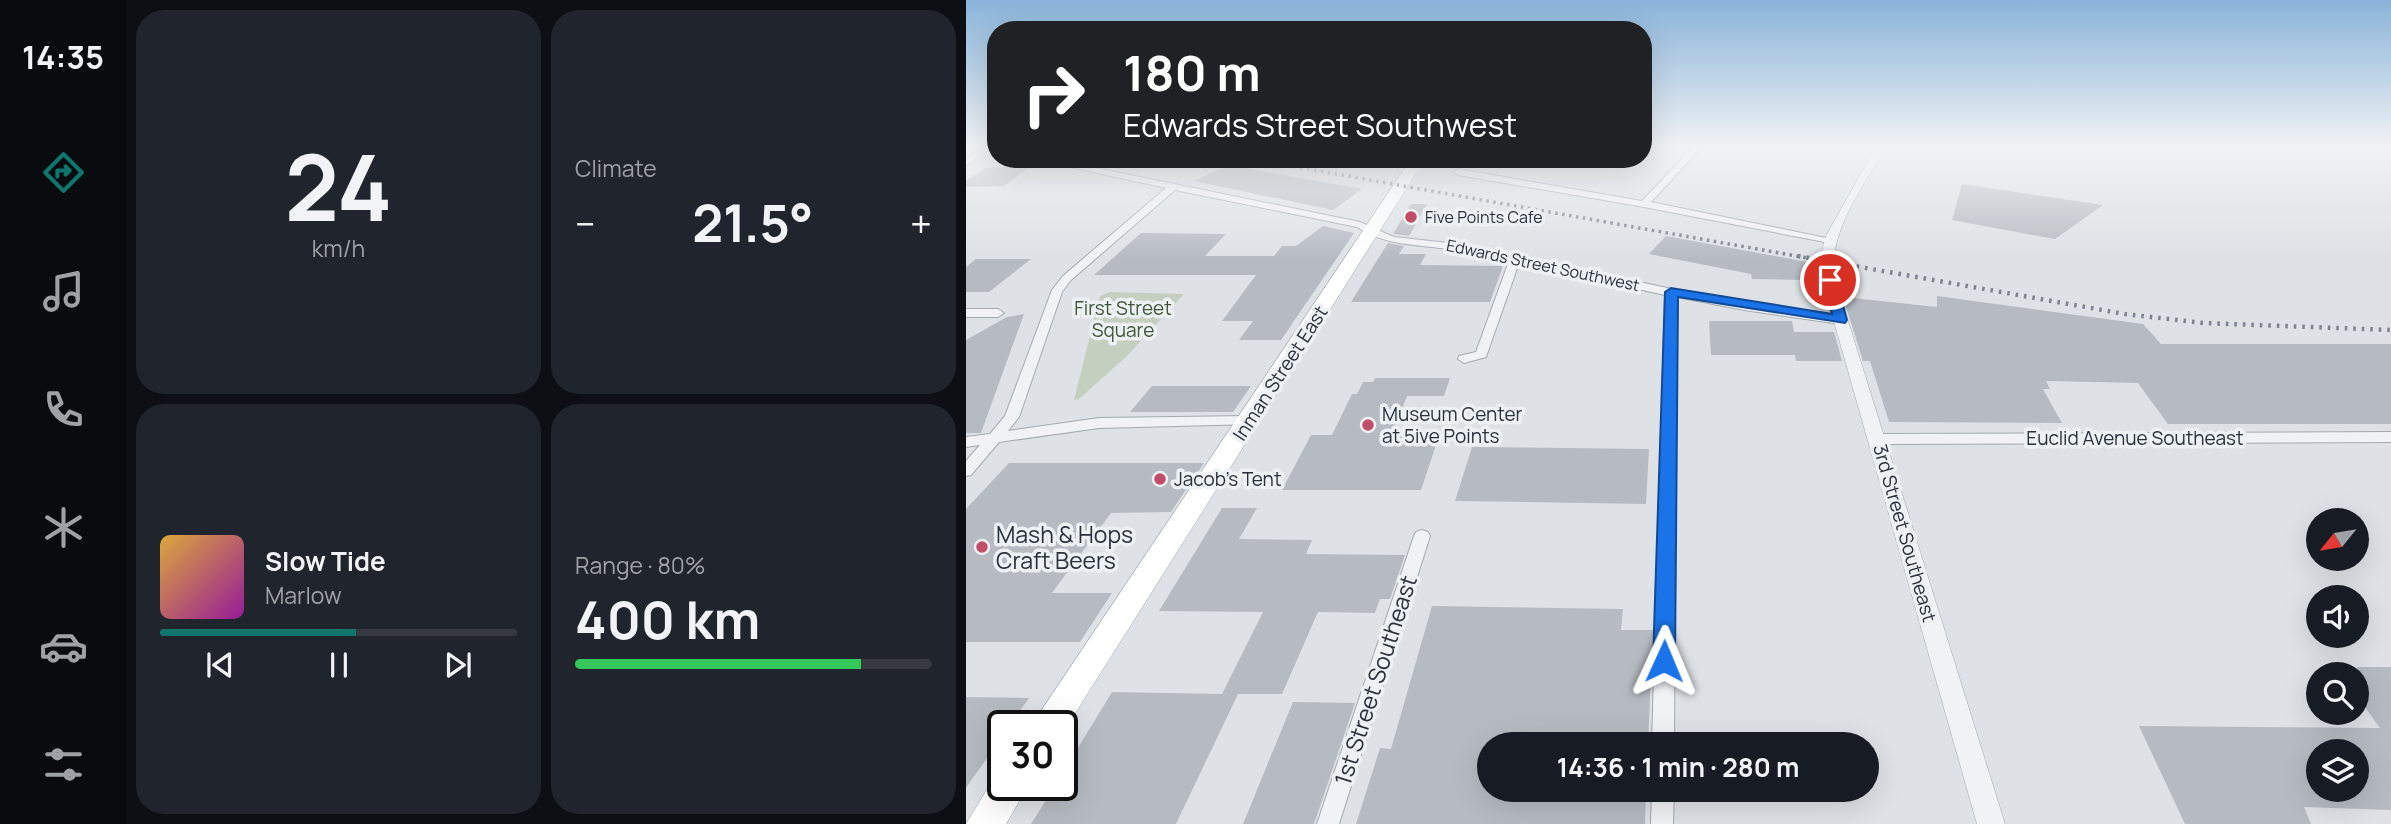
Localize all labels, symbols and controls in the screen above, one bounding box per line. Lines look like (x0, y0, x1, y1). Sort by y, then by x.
text: 14:35 (22, 35, 104, 79)
text: 180 m (1123, 39, 1261, 106)
icon: right (1008, 49, 1099, 140)
text: Edwards Street Southwest (1123, 103, 1517, 147)
text: 24 (285, 124, 392, 248)
icon: directions (39, 148, 88, 197)
text: Climate (575, 152, 657, 184)
text: 21.5° (692, 187, 813, 258)
text: − (575, 197, 596, 249)
text: + (910, 197, 932, 249)
place label: Five Points Cafe (1425, 206, 1543, 228)
marker: Five Points Cafe (1403, 209, 1419, 225)
text: km/h (312, 232, 365, 264)
street label: Edwards Street Southwest (1444, 234, 1642, 296)
pin (1800, 250, 1860, 310)
icon: arrive (1811, 261, 1849, 299)
icon: music (39, 267, 88, 316)
park label: First Street Square (1074, 295, 1172, 343)
street label: Inman Street East (1227, 300, 1333, 446)
icon: phone (39, 385, 88, 434)
place label: Museum Center at 5ive Points (1382, 401, 1523, 449)
marker: Museum Center at 5ive Points (1360, 417, 1376, 433)
street label: Euclid Avenue Southeast (2026, 425, 2244, 451)
street label: 3rd Street Southeast (1867, 441, 1943, 625)
place label: Jacob's Tent (1174, 466, 1282, 492)
marker: Jacob's Tent (1152, 471, 1168, 487)
icon: climate (39, 503, 88, 552)
north arrow (2306, 508, 2370, 570)
map controls (2306, 508, 2369, 802)
place label: Mash & Hops Craft Beers (996, 518, 1133, 576)
marker: Mash & Hops Craft Beers (974, 539, 990, 555)
text: Slow Tide (265, 543, 386, 579)
text: Range · 80% (575, 549, 706, 581)
street label: 1st Street Southeast (1326, 571, 1424, 789)
text: Marlow (265, 579, 342, 611)
text: 400 km (575, 584, 760, 655)
button: sound (2306, 585, 2369, 648)
icon: car (39, 622, 88, 671)
position arrow (1627, 624, 1701, 698)
icon: previous (201, 646, 239, 684)
icon: pause (320, 646, 358, 684)
icon: next (439, 646, 477, 684)
button: search (2306, 662, 2369, 725)
speed limit sign: 30 (987, 710, 1078, 801)
button: layers (2306, 739, 2369, 802)
icon: filters (39, 740, 88, 789)
text: 14:36 · 1 min · 280 m (1557, 749, 1799, 785)

